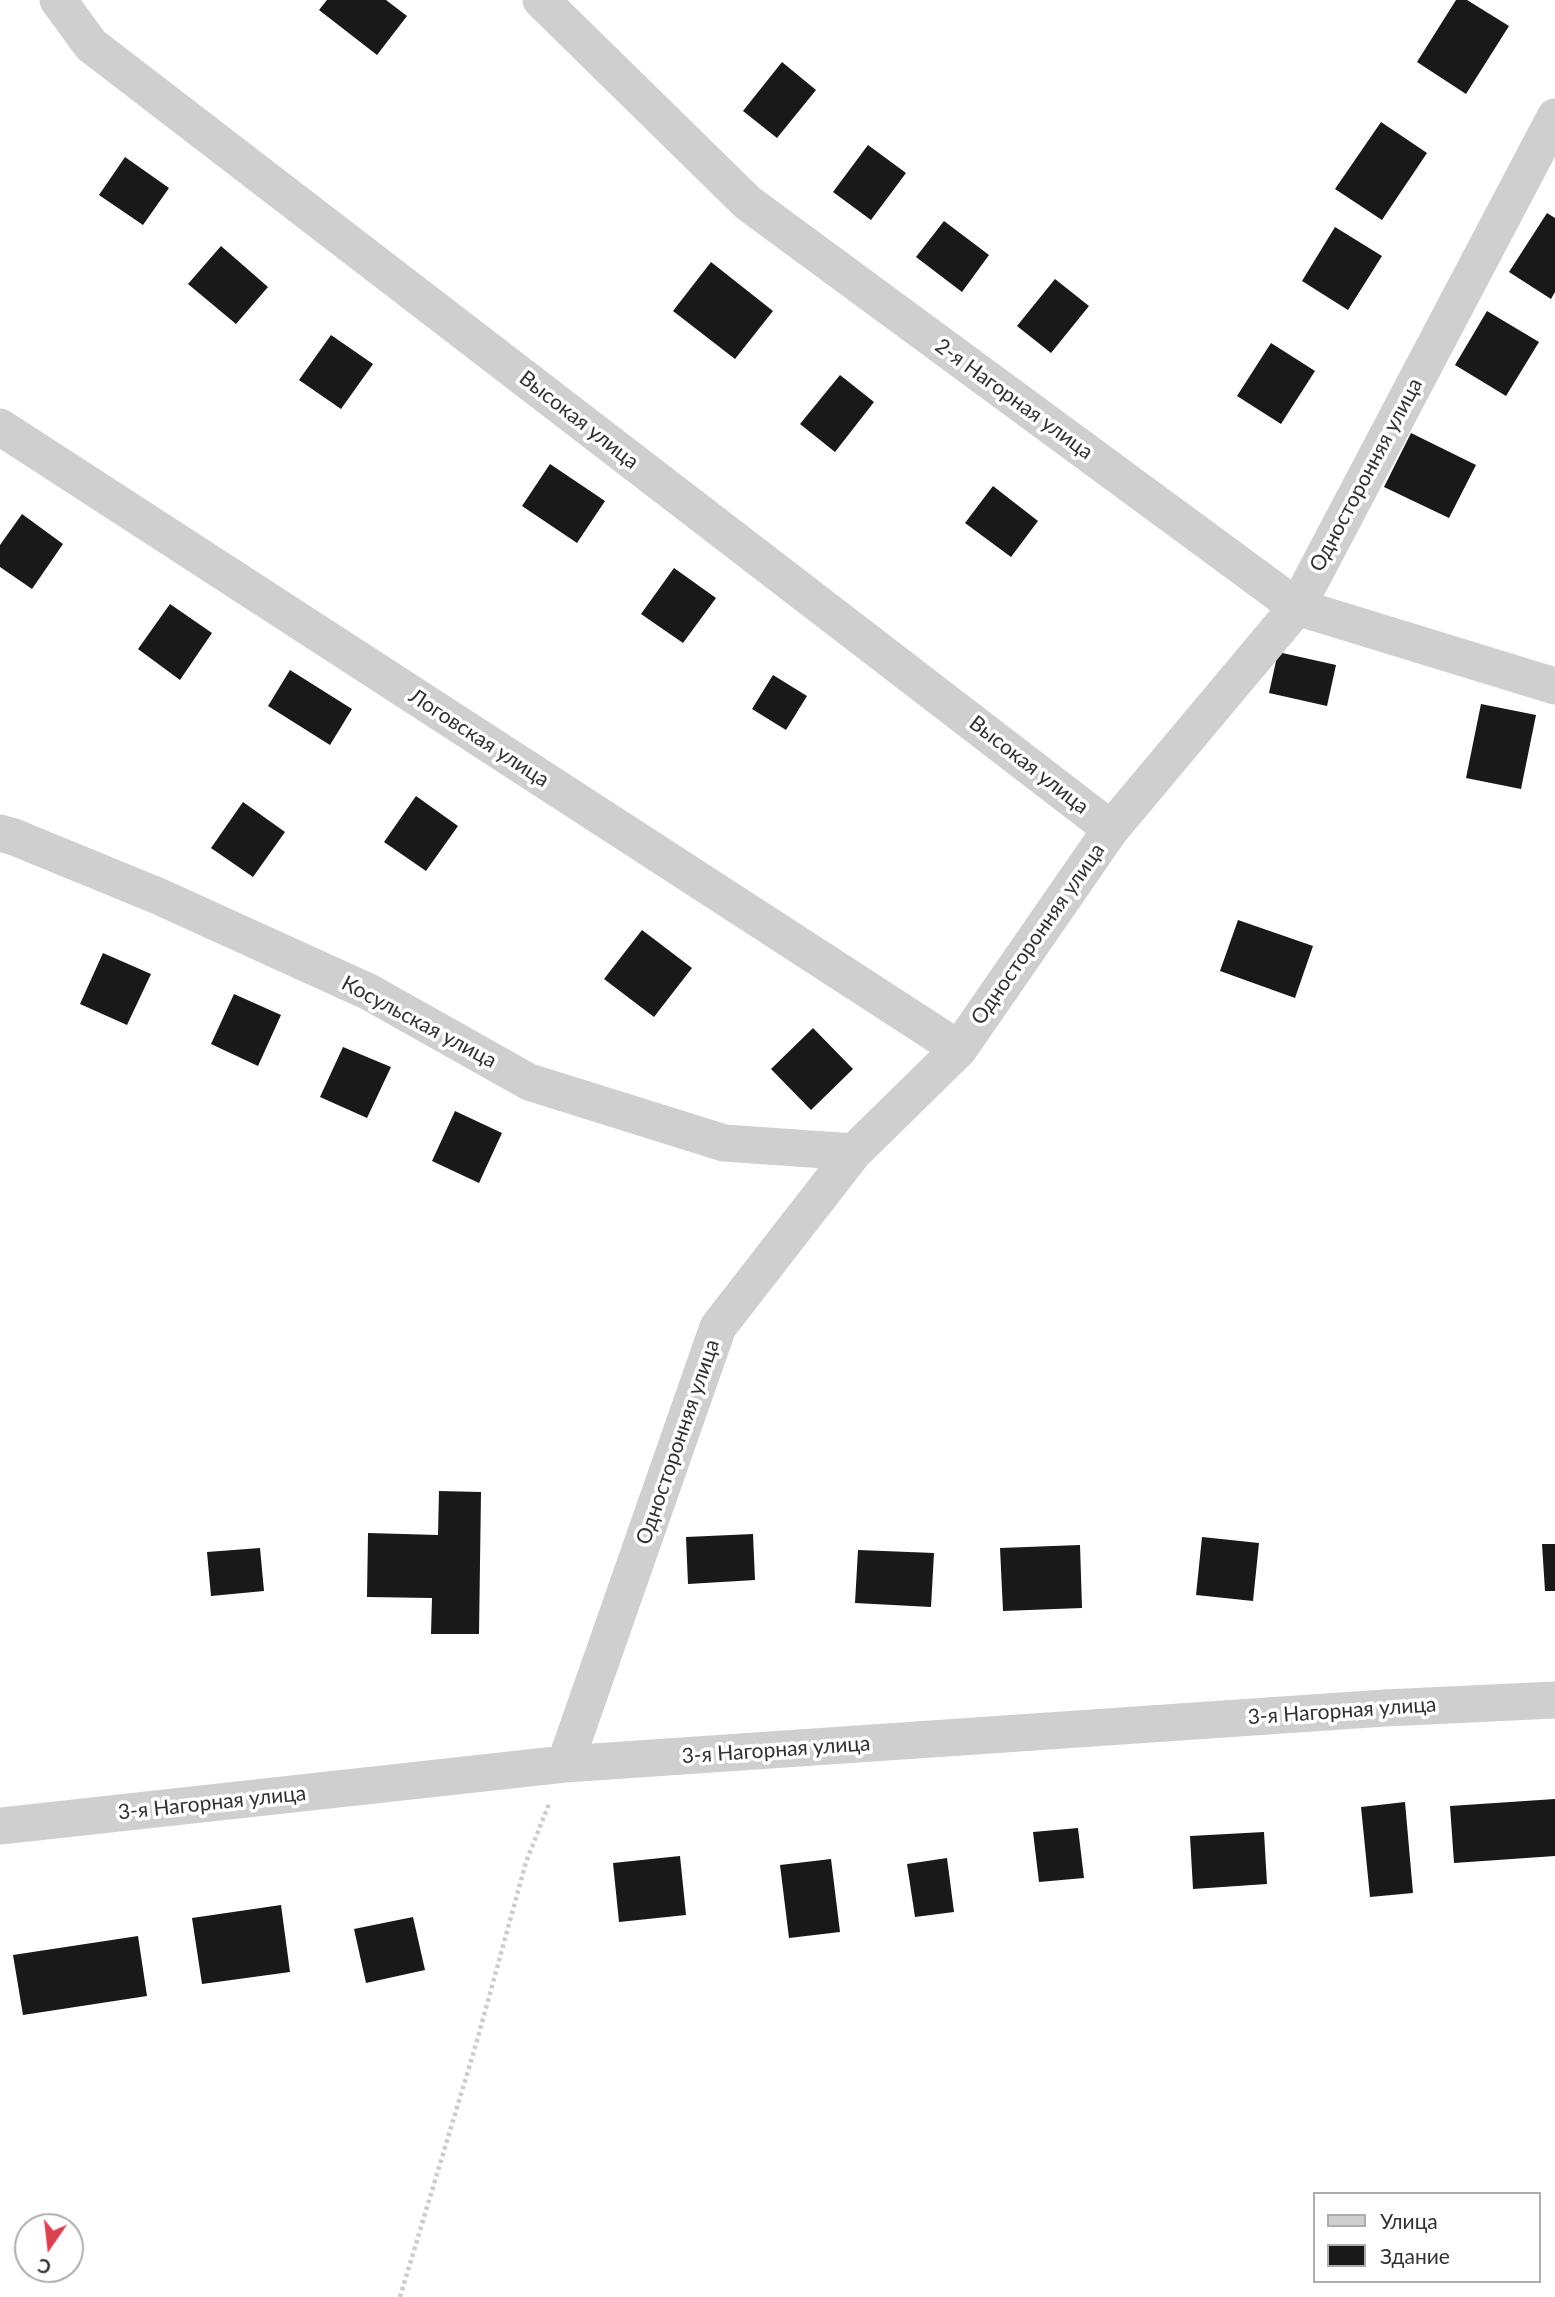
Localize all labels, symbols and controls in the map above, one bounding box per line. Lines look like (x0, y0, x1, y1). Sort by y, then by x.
street label: 2-я Нагорная улица (930, 333, 1098, 465)
street label: Высокая улица (514, 366, 644, 474)
street label: Односторонняя улица (1304, 374, 1428, 576)
street label: Логовская улица (404, 683, 554, 793)
street label: Высокая улица (964, 711, 1094, 819)
street label: Односторонняя улица (966, 839, 1110, 1029)
street label: Косульская улица (337, 971, 501, 1073)
street label: Односторонняя улица (631, 1336, 725, 1548)
street label: 3-я Нагорная улица (1247, 1692, 1437, 1730)
street label: 3-я Нагорная улица (681, 1731, 871, 1769)
street label: 3-я Нагорная улица (117, 1781, 307, 1825)
legend (1314, 2192, 1541, 2283)
text: Улица (1380, 2208, 1438, 2233)
north arrow (14, 2213, 84, 2283)
text: Здание (1380, 2243, 1450, 2268)
text: С (35, 2254, 53, 2280)

